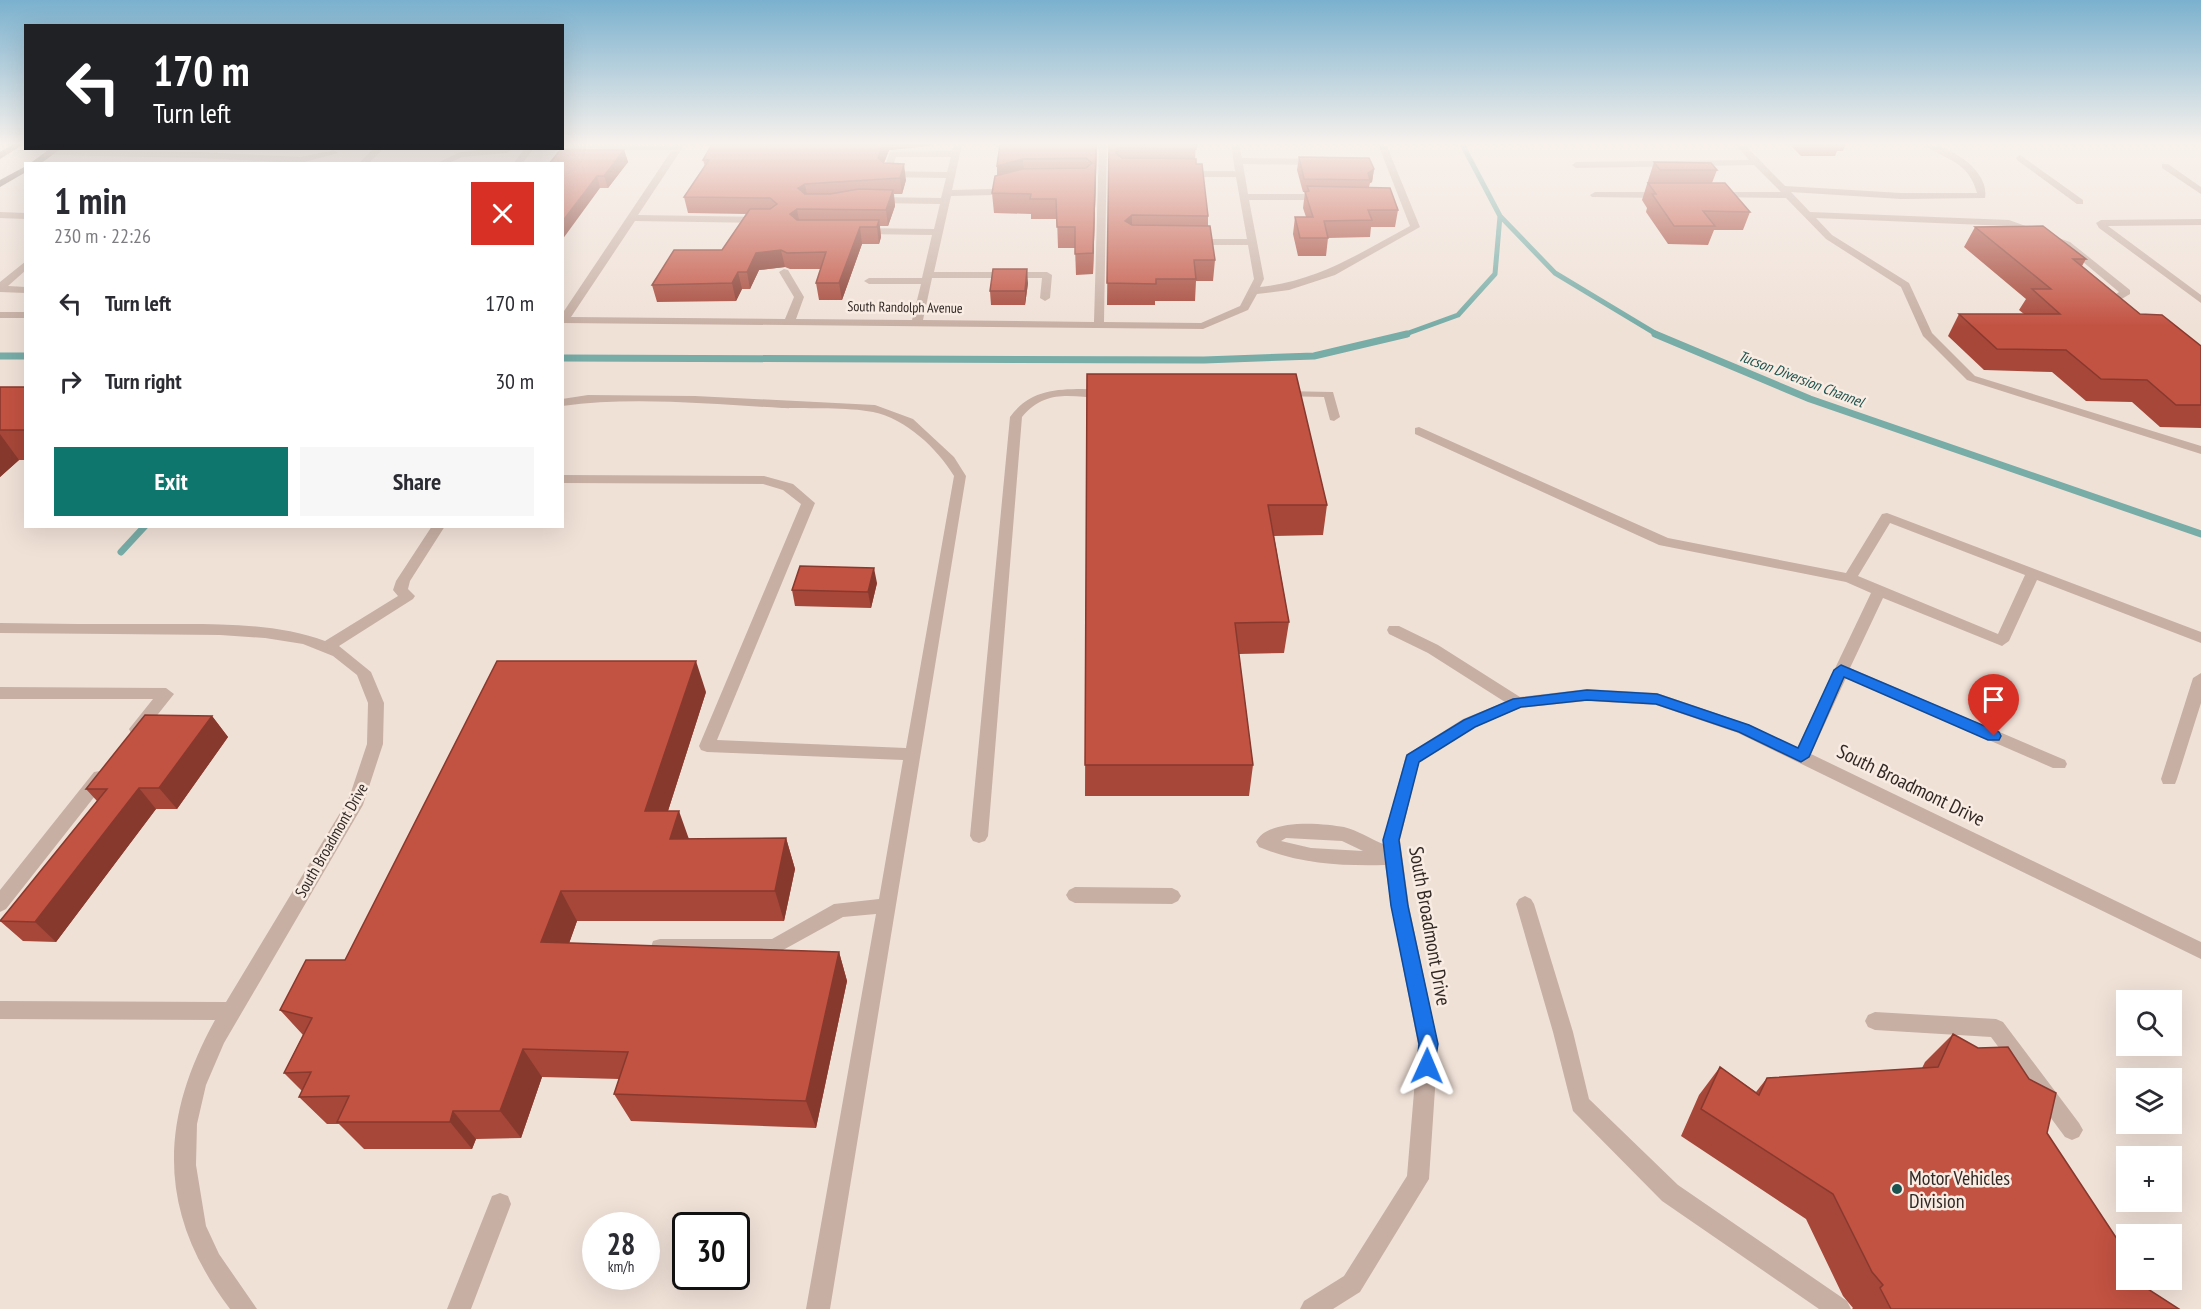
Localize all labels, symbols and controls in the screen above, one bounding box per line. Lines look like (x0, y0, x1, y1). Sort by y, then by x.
text: 170 m (153, 43, 250, 98)
icon: left (54, 48, 132, 126)
text: Turn left (153, 96, 231, 130)
text: 1 min (54, 177, 127, 224)
button: close (471, 182, 534, 245)
text: 230 m · 22:26 (54, 223, 151, 249)
icon: left (54, 287, 87, 320)
text: Turn left (105, 289, 171, 317)
text: 170 m (485, 289, 534, 317)
street label: South Randolph Avenue (847, 297, 963, 317)
water label: Tucson Diversion Channel (1736, 346, 1868, 412)
icon: right (54, 365, 87, 398)
text: Turn right (105, 367, 182, 395)
text: 30 m (495, 367, 534, 395)
button: Exit (54, 447, 288, 516)
button: Share (300, 447, 534, 516)
pin (1968, 674, 2019, 736)
icon: arrive (1977, 683, 2010, 716)
street label: South Broadmont Drive (1833, 738, 1989, 832)
street label: South Broadmont Drive (290, 779, 372, 901)
street label: South Broadmont Drive (1403, 844, 1457, 1008)
map controls (2116, 990, 2182, 1290)
button: search (2116, 990, 2182, 1056)
position arrow (1395, 1034, 1459, 1098)
button: layers (2116, 1068, 2182, 1134)
button: + (2116, 1146, 2182, 1212)
place label: Motor Vehicles Division (1909, 1165, 2010, 1214)
marker: Motor Vehicles Division (1890, 1182, 1904, 1196)
speed limit sign: 30 (672, 1212, 750, 1290)
text: 28 (607, 1224, 635, 1263)
button: − (2116, 1224, 2182, 1290)
text: km/h (608, 1257, 634, 1276)

